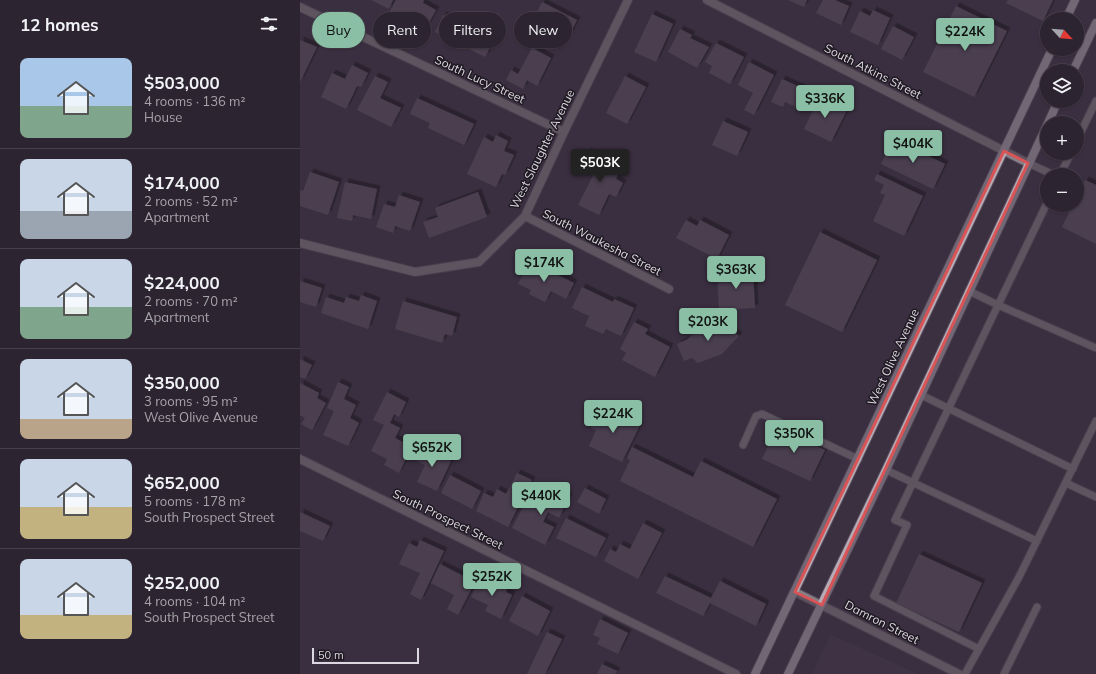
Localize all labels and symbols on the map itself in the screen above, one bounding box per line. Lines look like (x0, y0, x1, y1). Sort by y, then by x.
north arrow (1040, 12, 1084, 56)
pin: $224K (937, 18, 993, 52)
street label: South Atkins Street (822, 40, 924, 102)
street label: South Lucy Street (433, 52, 527, 106)
pin: $336K (797, 85, 853, 119)
street label: West Slaughter Avenue (507, 87, 577, 211)
pin: $404K (885, 130, 941, 164)
pin: $503K (572, 149, 628, 183)
street label: South Waukesha Street (540, 205, 664, 279)
pin: $174K (516, 249, 572, 283)
pin: $363K (708, 256, 764, 290)
street label: West Olive Avenue (864, 306, 922, 408)
pin: $203K (680, 308, 736, 342)
pin: $224K (585, 400, 641, 434)
pin: $350K (766, 420, 822, 454)
pin: $652K (404, 434, 460, 468)
pin: $440K (513, 482, 569, 516)
street label: South Prospect Street (391, 486, 505, 552)
pin: $252K (464, 563, 520, 597)
street label: Damron Street (842, 597, 922, 647)
scale bar (312, 646, 419, 665)

